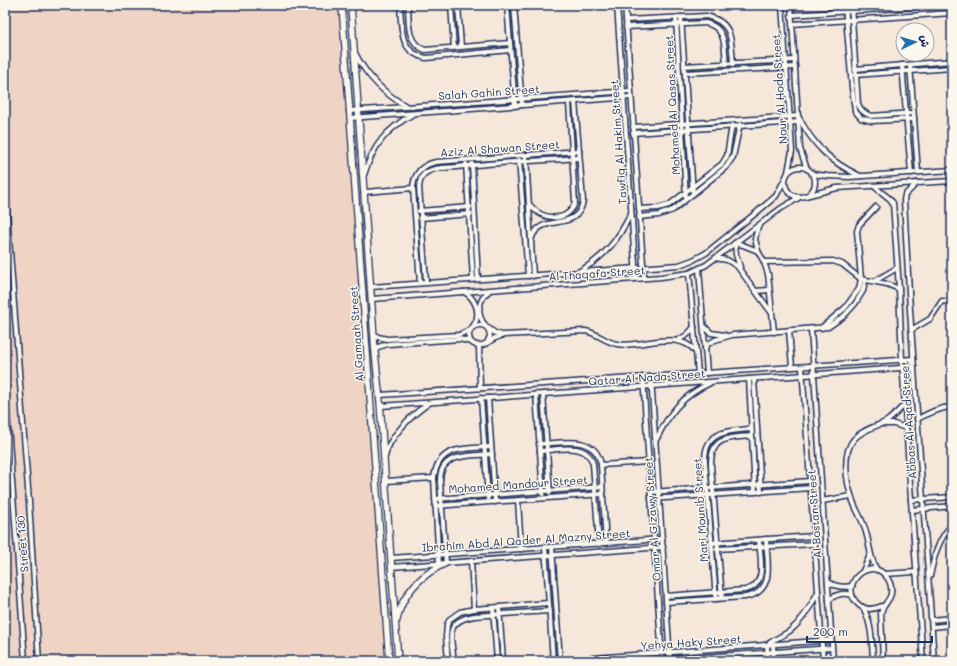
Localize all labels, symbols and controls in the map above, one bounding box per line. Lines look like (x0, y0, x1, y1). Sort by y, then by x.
north arrow (895, 22, 935, 62)
street label: Nour Al Hoda Street (768, 33, 790, 145)
text: ش (917, 34, 933, 48)
street label: Mohamed Al Qasas Street (661, 35, 683, 175)
street label: Tawfiq Al Hakim Street (606, 79, 630, 205)
street label: Salah Gahin Street (438, 81, 540, 103)
street label: Aziz Al Shawan Street (440, 136, 560, 160)
street label: Al Thaqafa Street (548, 262, 646, 284)
street label: Al Gamaah Street (345, 285, 367, 382)
street label: Abbas Al Aqad Street (896, 360, 920, 480)
street label: Qatar Al Nada Street (588, 365, 706, 389)
street label: Omar Al Gizawy Street (640, 456, 664, 582)
street label: Mari Mounib Street (689, 457, 711, 563)
street label: Al Bostan Street (803, 469, 825, 559)
street label: Mohamed Mandour Street (448, 472, 588, 496)
street label: Street 130 (13, 515, 31, 573)
street label: Ibrahim Abd Al Qader Al Mazny Street (421, 525, 631, 555)
scale bar (807, 618, 932, 644)
text: 200 m (813, 623, 848, 639)
street label: Yehya Haky Street (640, 631, 742, 653)

